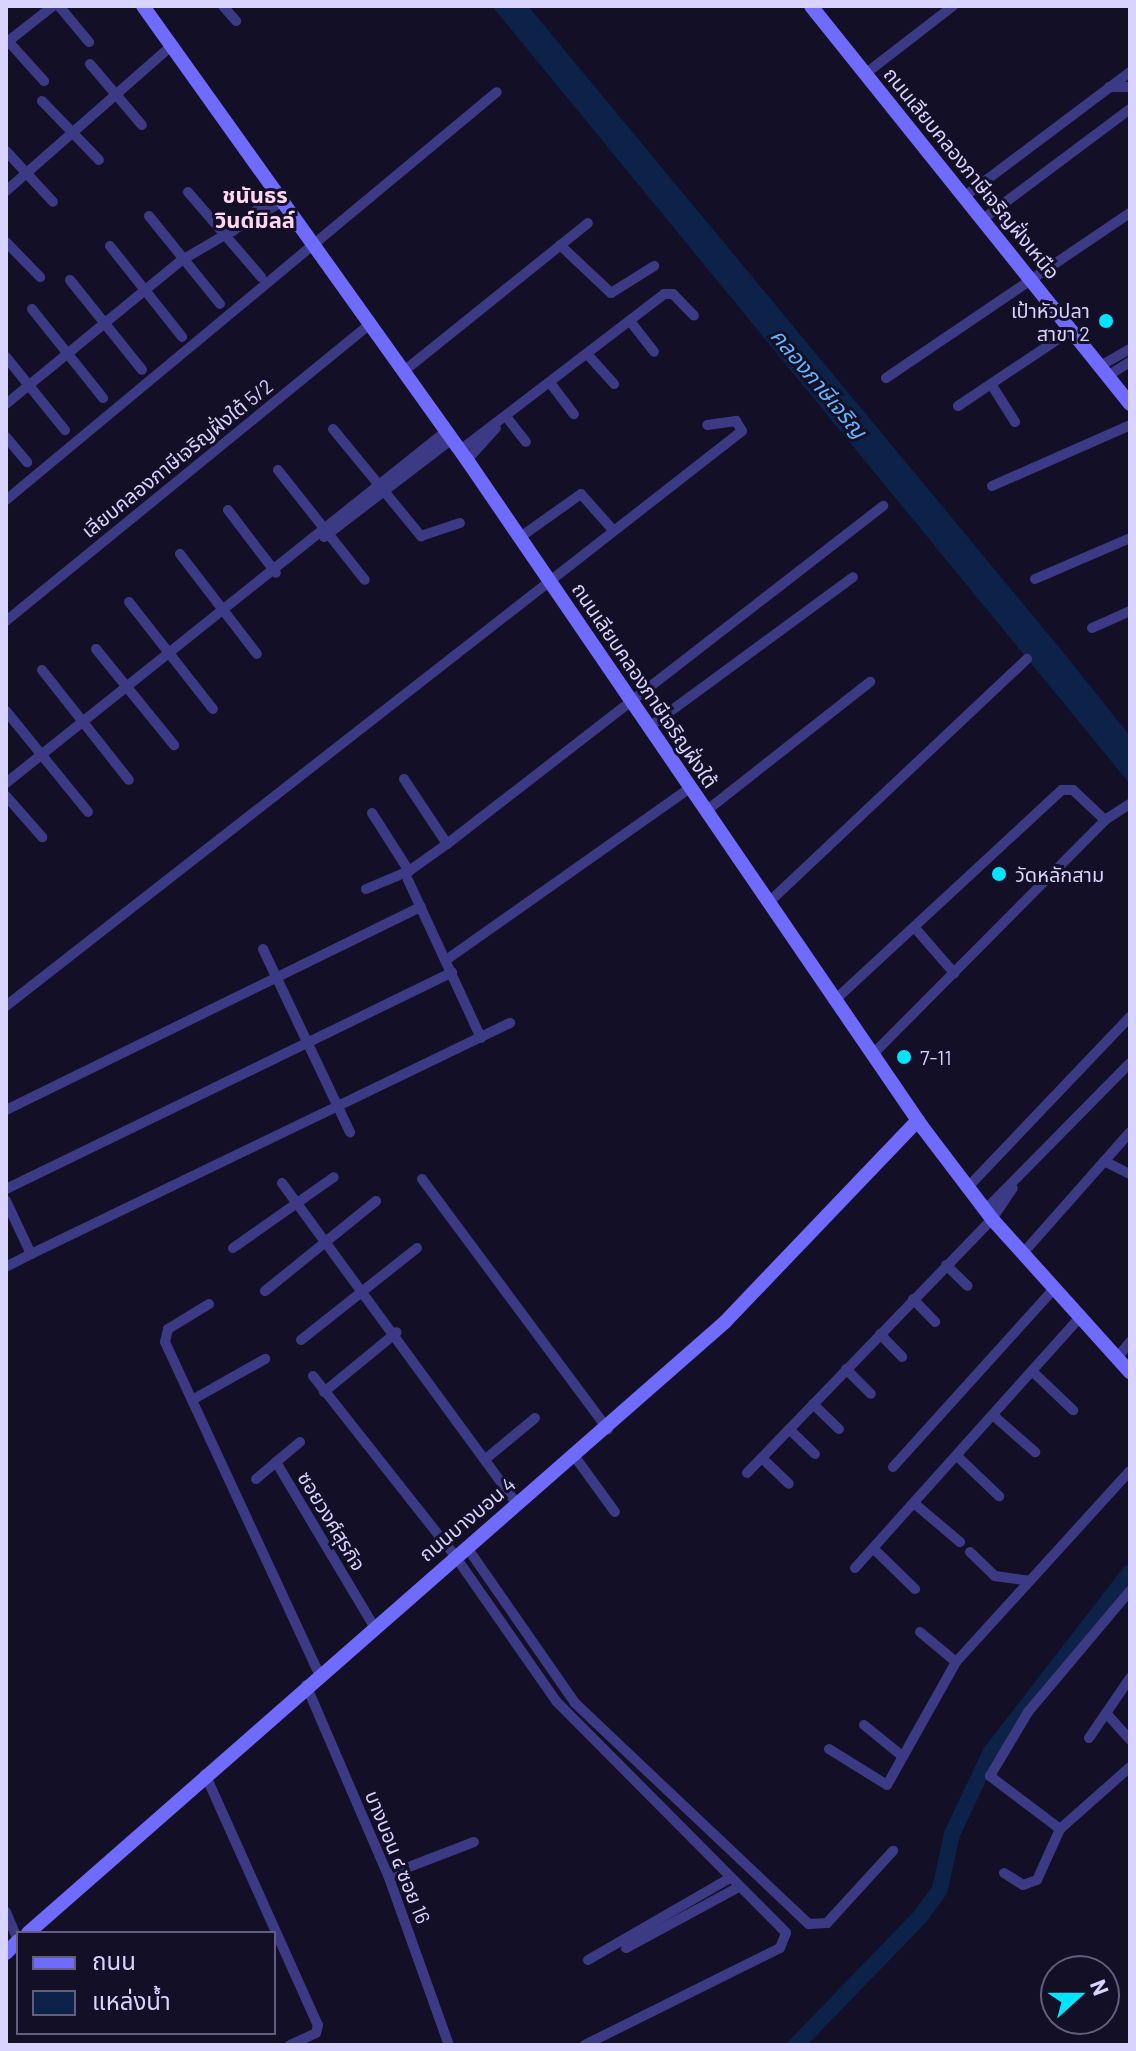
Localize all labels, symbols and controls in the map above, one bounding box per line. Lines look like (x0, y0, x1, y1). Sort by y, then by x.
street label: ถนนเลียบคลองภาษีเจริญฝั่งเหนือ (879, 62, 1065, 284)
district label: ชนันธร วินด์มิลล์ (215, 181, 295, 232)
place label: เป้าหัวปลา สาขา 2 (1011, 298, 1090, 345)
marker: เป้าหัวปลา สาขา 2 (1097, 312, 1115, 330)
water label: คลองภาษีเจริญ (765, 323, 873, 443)
street label: เลียบคลองภาษีเจริญฝั่งใต้ 5/2 (77, 373, 277, 543)
street label: ถนนเลียบคลองภาษีเจริญฝั่งใต้ (567, 578, 723, 792)
place label: วัดหลักสาม (1015, 862, 1104, 886)
marker: วัดหลักสาม (990, 865, 1008, 883)
place label: 7-11 (920, 1045, 951, 1069)
marker: 7-11 (895, 1048, 913, 1066)
street label: ซอยวงศ์สุรกิจ (293, 1467, 371, 1575)
street label: ถนนบางบอน 4 (414, 1472, 520, 1566)
street label: บางบอน ๔ ซอย 16 (360, 1787, 436, 1927)
legend (16, 1931, 276, 2035)
text: ถนน (92, 1946, 136, 1975)
north arrow (1040, 1955, 1120, 2035)
text: N (1086, 1976, 1115, 1999)
text: แหล่งน้ำ (92, 1986, 171, 2015)

